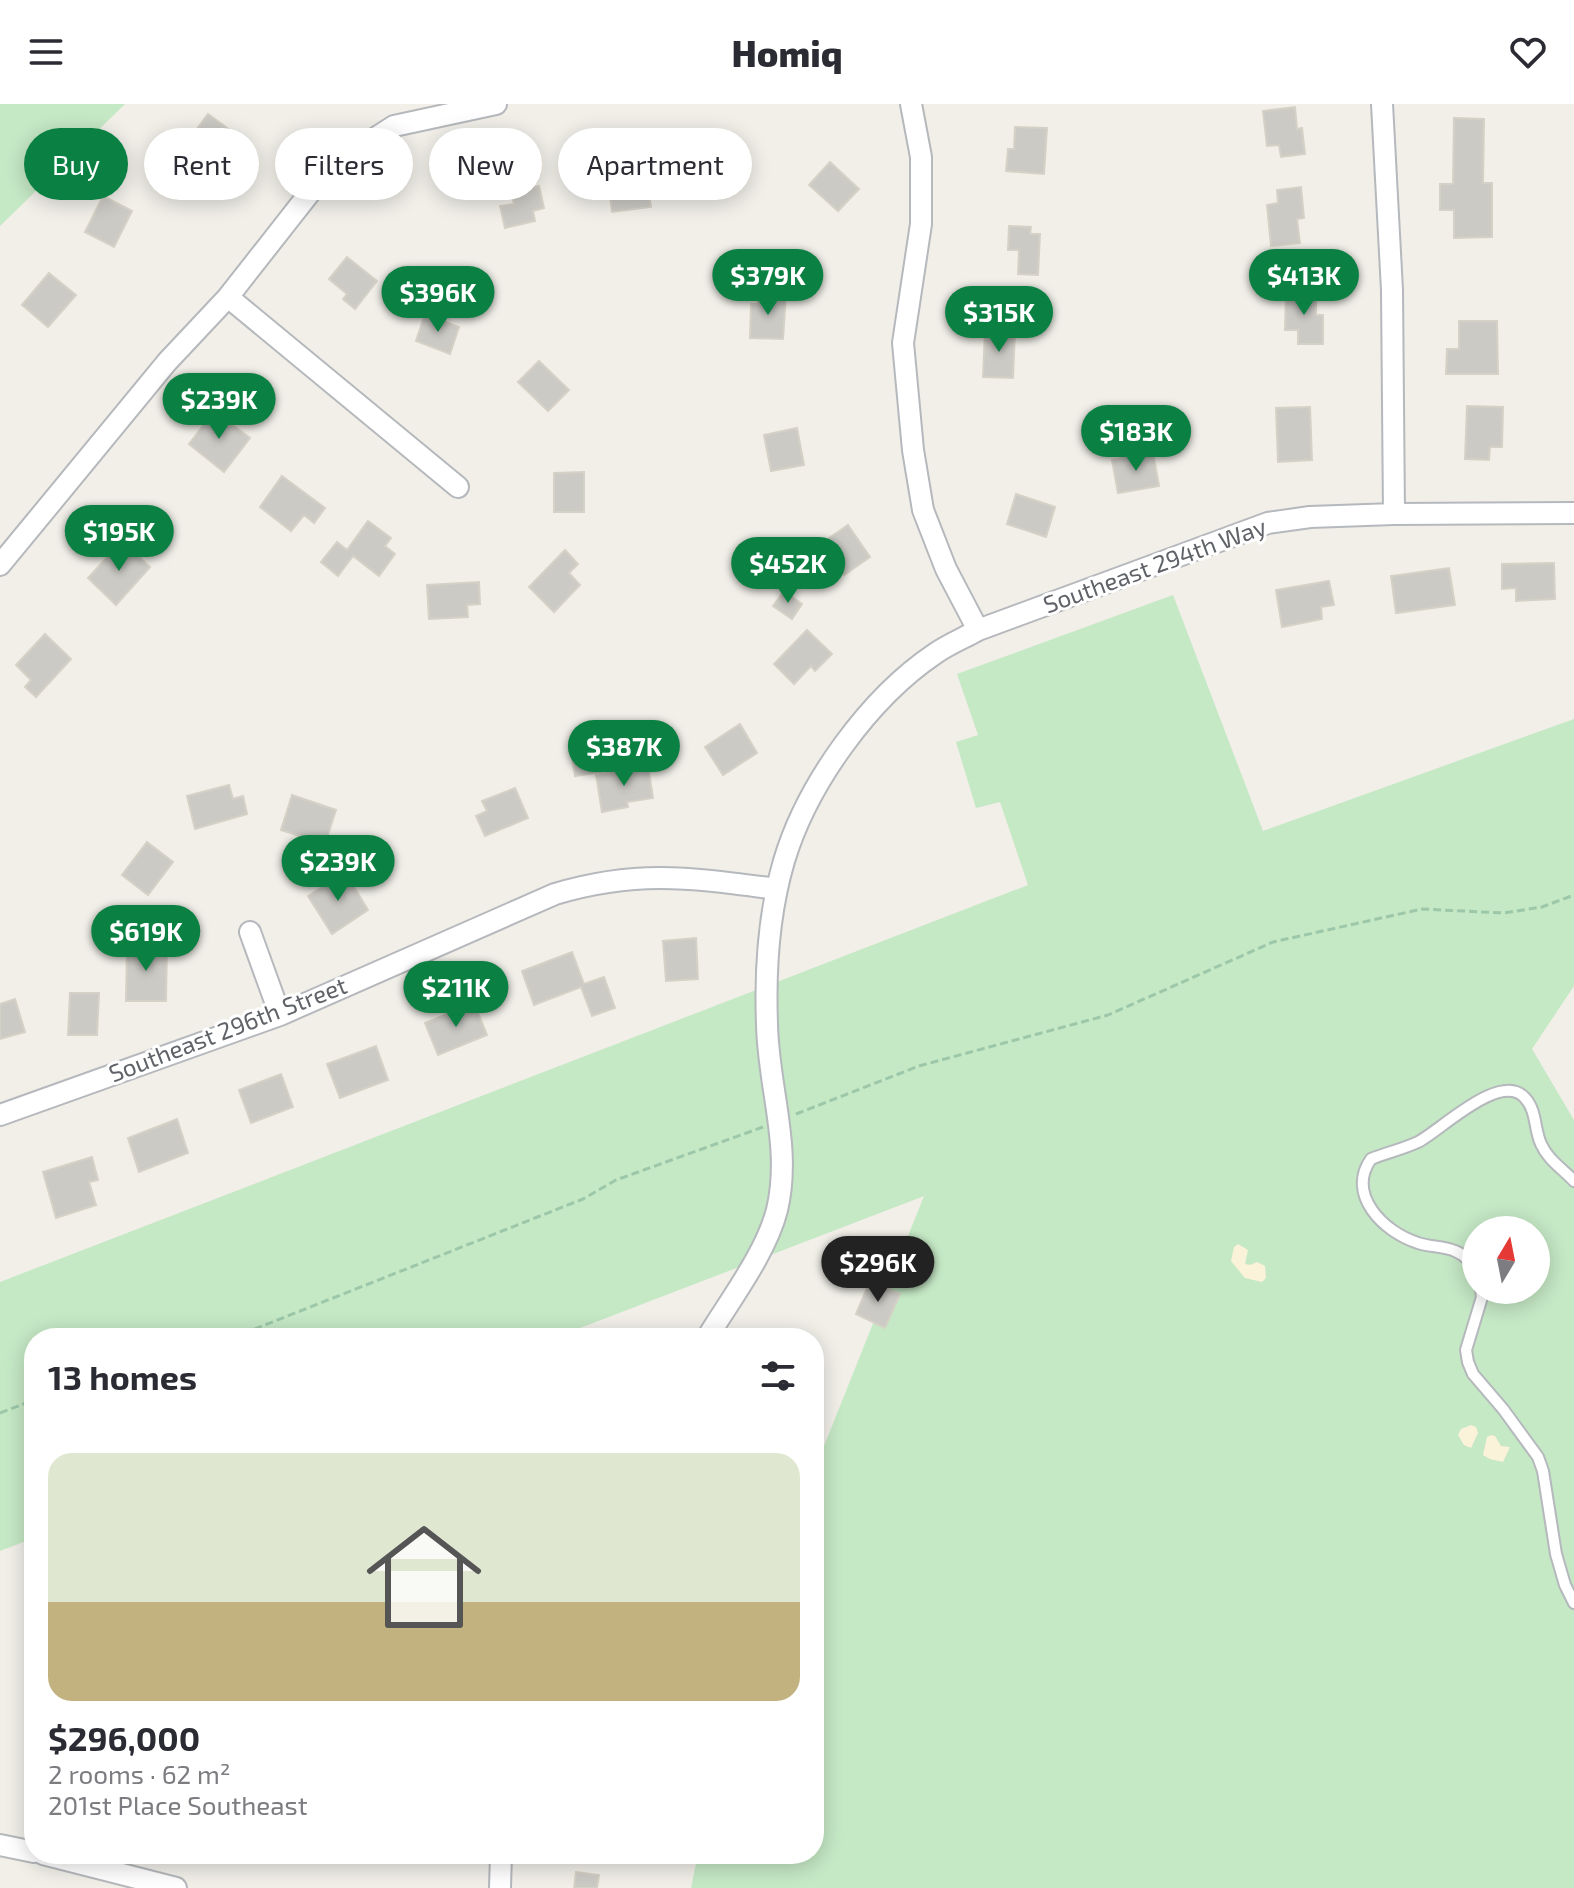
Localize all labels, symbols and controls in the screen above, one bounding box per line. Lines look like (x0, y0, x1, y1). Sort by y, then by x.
icon: menu (24, 30, 68, 74)
icon: heart (1506, 30, 1550, 74)
text: Homiq (731, 31, 843, 74)
chip: Buy (24, 128, 128, 200)
chip: Rent (144, 128, 259, 200)
chip: Filters (275, 128, 413, 200)
chip: New (429, 128, 542, 200)
chip: Apartment (558, 128, 752, 200)
pin: $379K (712, 249, 824, 317)
pin: $413K (1248, 249, 1360, 317)
text: $379K (730, 259, 806, 290)
text: $413K (1267, 259, 1341, 290)
pin: $396K (382, 266, 494, 334)
text: $396K (400, 276, 477, 307)
pin: $315K (943, 286, 1055, 354)
text: $315K (963, 296, 1035, 327)
pin: $239K (163, 373, 275, 441)
text: $239K (181, 383, 257, 414)
pin: $183K (1080, 405, 1192, 473)
text: $183K (1099, 415, 1173, 446)
pin: $195K (63, 505, 175, 573)
street label: Southeast 294th Way (1039, 511, 1270, 618)
text: $195K (83, 515, 155, 546)
pin: $452K (732, 537, 844, 605)
text: $452K (749, 547, 827, 578)
pin: $387K (568, 720, 680, 788)
text: $387K (586, 730, 662, 761)
pin: $239K (282, 835, 394, 903)
text: $239K (300, 845, 376, 876)
pin: $619K (90, 905, 202, 973)
text: $619K (109, 915, 183, 946)
pin: $211K (400, 961, 512, 1029)
street label: Southeast 296th Street (104, 970, 351, 1087)
text: $211K (421, 971, 491, 1002)
north arrow (1462, 1216, 1550, 1304)
map controls (1462, 1216, 1550, 1304)
pin: $296K (822, 1236, 934, 1304)
text: $296K (839, 1246, 917, 1277)
icon: filters (756, 1354, 800, 1398)
text: 13 homes (48, 1356, 197, 1397)
icon: home (352, 1505, 496, 1649)
text: $296,000 (48, 1717, 200, 1758)
text: 2 rooms · 62 m² (48, 1758, 231, 1789)
text: 201st Place Southeast (48, 1789, 308, 1820)

